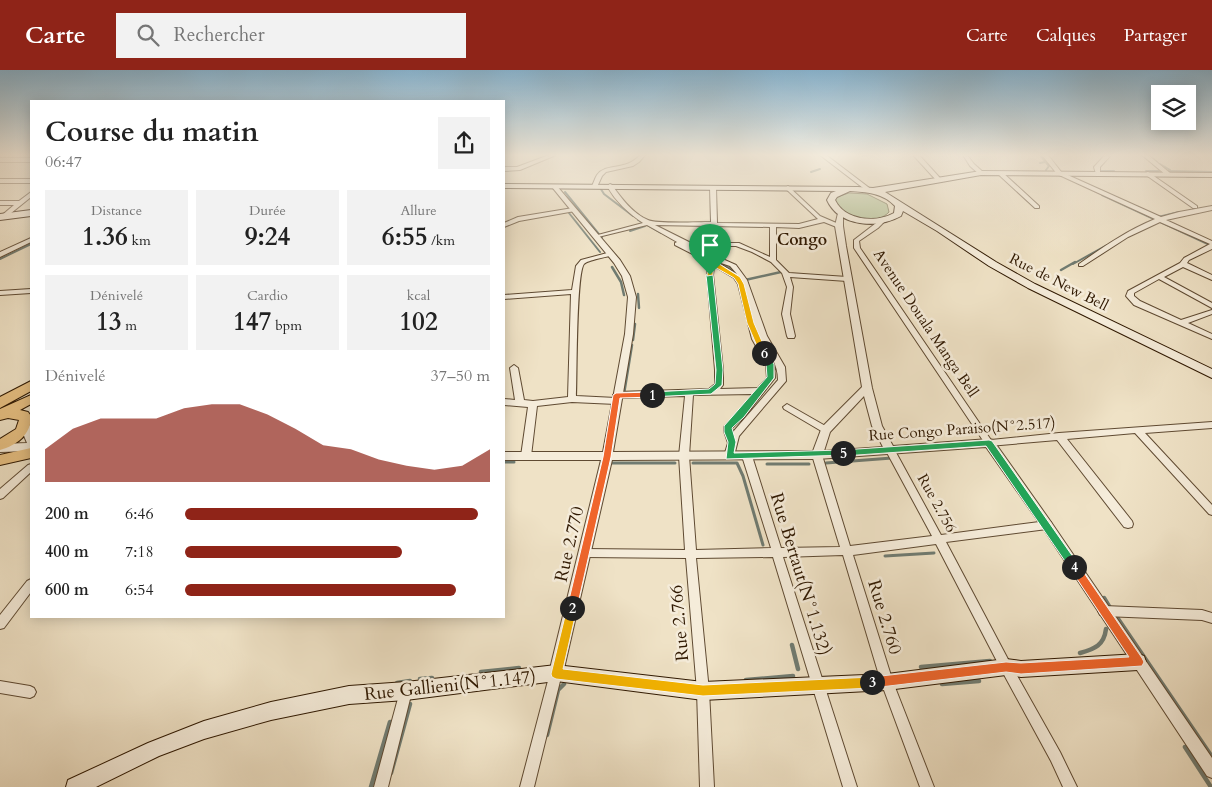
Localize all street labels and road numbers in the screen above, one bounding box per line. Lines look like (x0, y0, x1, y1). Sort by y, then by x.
street label: Avenue Douala Manga Bell (869, 245, 983, 401)
street label: Rue de New Bell (1006, 248, 1112, 316)
street label: Rue Congo Paraiso(N°2.517) (868, 412, 1056, 446)
street label: Rue 2.756 (913, 470, 961, 536)
street label: Rue Bertaut(N°1.132) (764, 490, 837, 659)
street label: Rue 2.770 (549, 504, 590, 584)
street label: Rue 2.760 (861, 577, 908, 658)
street label: Rue 2.766 (664, 584, 695, 662)
street label: Rue Gallieni(N°1.147) (363, 664, 537, 707)

